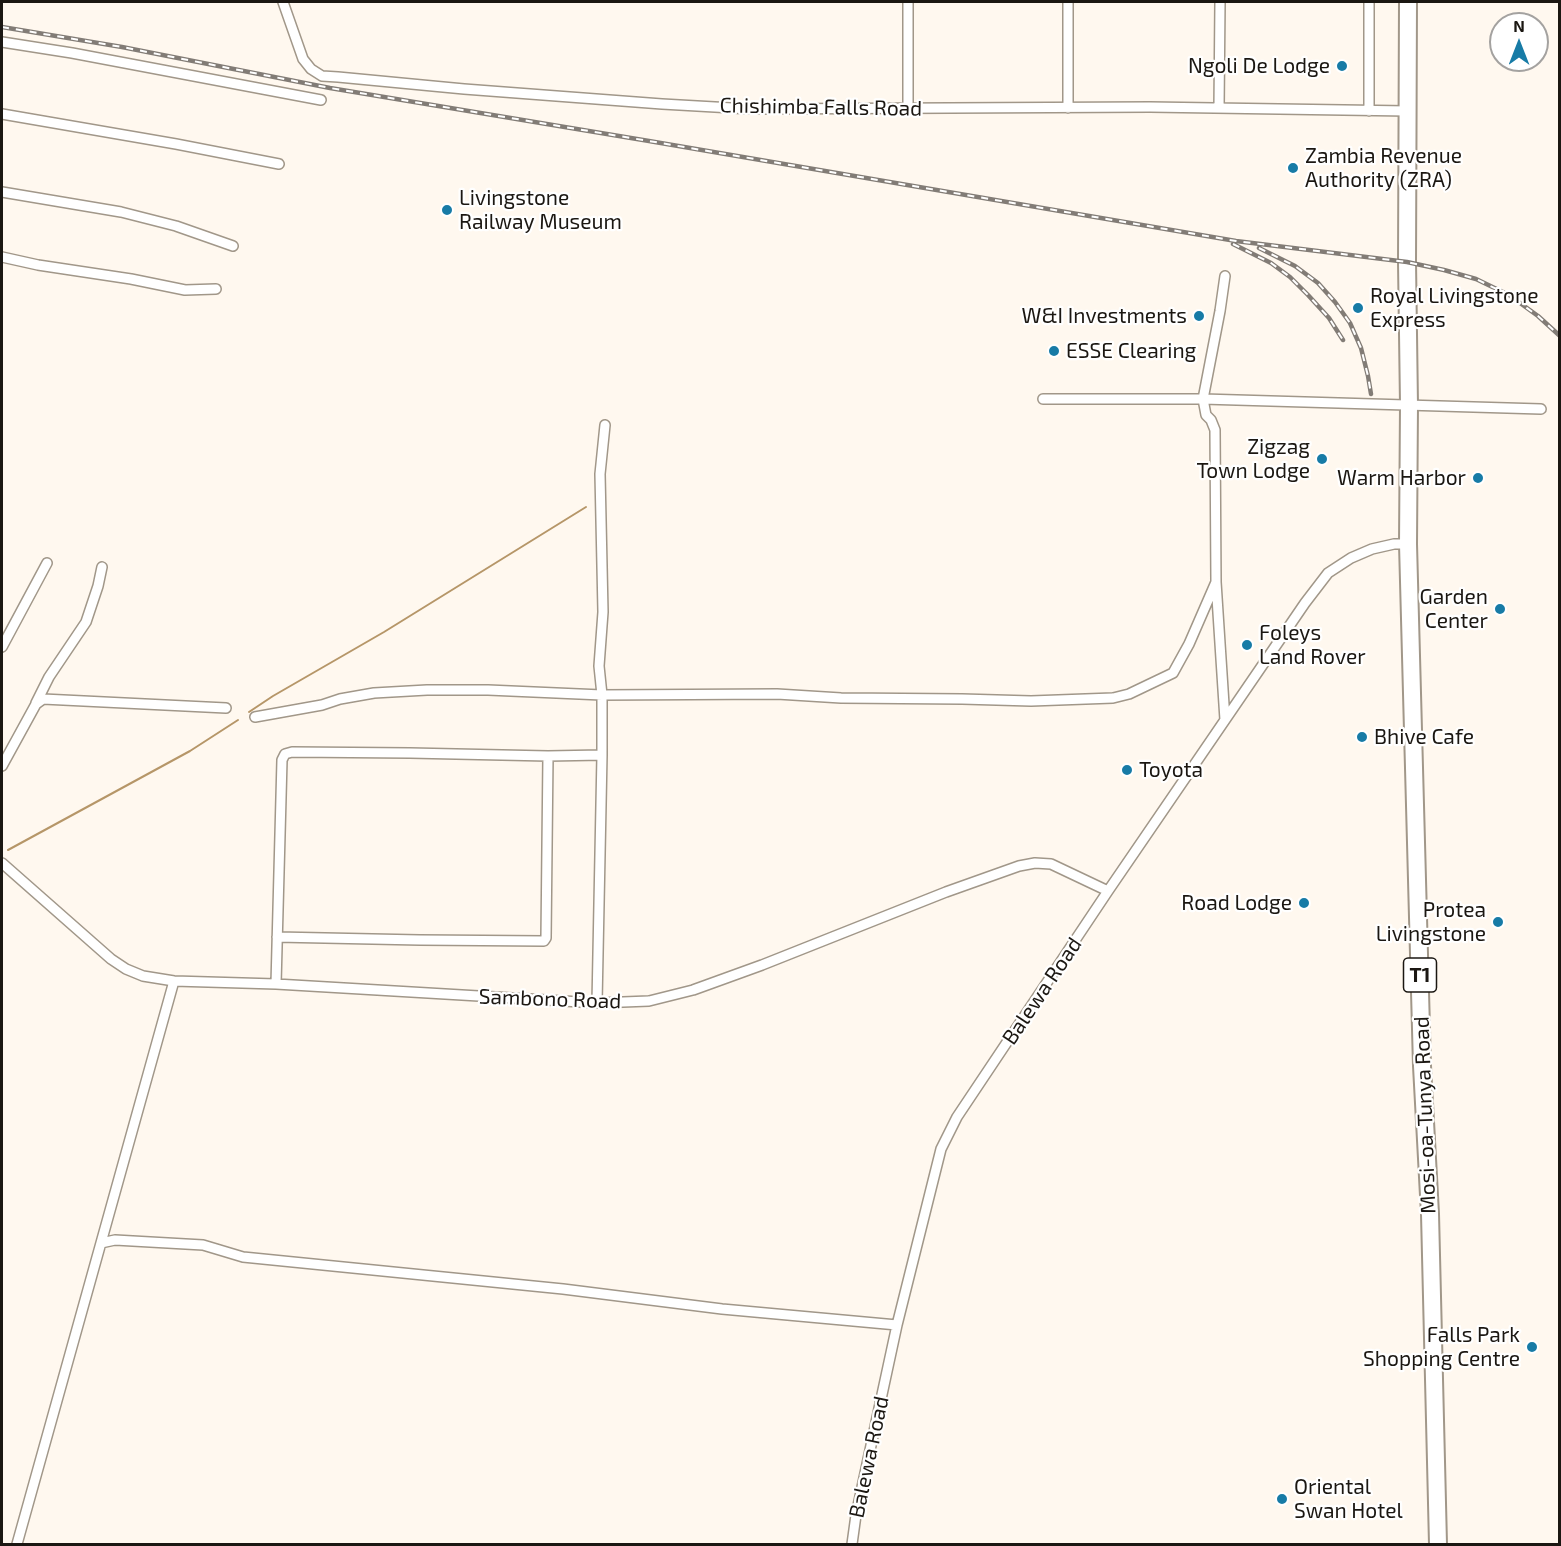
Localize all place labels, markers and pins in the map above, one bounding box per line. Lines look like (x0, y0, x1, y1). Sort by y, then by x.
place label: Ngoli De Lodge (1188, 53, 1330, 79)
marker: Ngoli De Lodge (1335, 59, 1349, 73)
place label: Zambia Revenue Authority (ZRA) (1305, 143, 1462, 193)
marker: Zambia Revenue Authority (ZRA) (1286, 161, 1300, 175)
place label: Livingstone Railway Museum (459, 185, 622, 235)
marker: Livingstone Railway Museum (440, 203, 454, 217)
place label: Royal Livingstone Express (1370, 283, 1538, 333)
marker: Royal Livingstone Express (1351, 301, 1365, 315)
place label: W&I Investments (1021, 303, 1187, 329)
marker: W&I Investments (1192, 309, 1206, 323)
place label: ESSE Clearing (1066, 338, 1196, 364)
marker: ESSE Clearing (1047, 344, 1061, 358)
place label: Zigzag Town Lodge (1196, 434, 1310, 484)
marker: Zigzag Town Lodge (1315, 452, 1329, 466)
place label: Warm Harbor (1337, 465, 1466, 491)
marker: Warm Harbor (1471, 471, 1485, 485)
place label: Garden Center (1420, 584, 1488, 634)
marker: Garden Center (1493, 602, 1507, 616)
place label: Foleys Land Rover (1259, 620, 1366, 670)
marker: Foleys Land Rover (1240, 638, 1254, 652)
place label: Bhive Cafe (1374, 724, 1474, 750)
marker: Bhive Cafe (1355, 730, 1369, 744)
place label: Toyota (1139, 757, 1203, 783)
marker: Toyota (1120, 763, 1134, 777)
place label: Road Lodge (1181, 890, 1292, 916)
marker: Road Lodge (1297, 896, 1311, 910)
place label: Protea Livingstone (1376, 897, 1486, 947)
marker: Protea Livingstone (1491, 915, 1505, 929)
place label: Falls Park Shopping Centre (1363, 1322, 1520, 1372)
marker: Falls Park Shopping Centre (1525, 1340, 1539, 1354)
place label: Oriental Swan Hotel (1294, 1474, 1403, 1524)
marker: Oriental Swan Hotel (1275, 1492, 1289, 1506)

